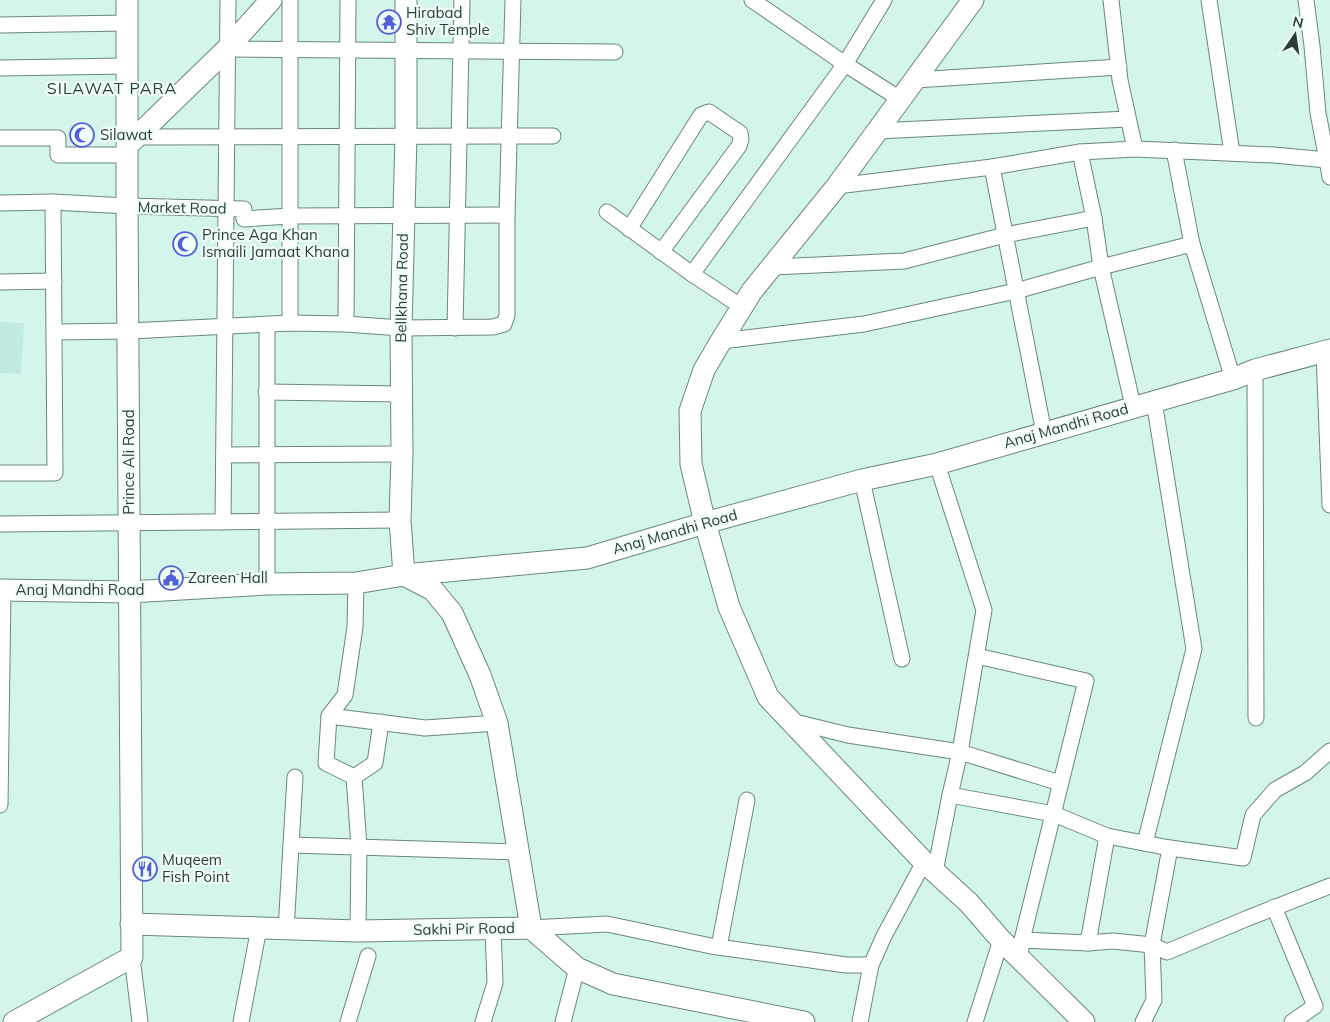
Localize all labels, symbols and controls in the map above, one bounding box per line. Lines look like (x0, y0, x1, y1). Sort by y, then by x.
place label: Hirabad Shiv Temple (406, 3, 490, 39)
temple icon: Hirabad Shiv Temple (376, 9, 402, 35)
north arrow (1270, 10, 1320, 60)
text: N (1291, 12, 1305, 32)
district label: SILAWAT PARA (47, 78, 177, 98)
mosque icon: Silawat (69, 122, 95, 148)
place label: Silawat (100, 125, 153, 144)
street label: Market Road (137, 197, 227, 218)
place label: Prince Aga Khan Ismaili Jamaat Khana (202, 225, 349, 261)
mosque icon: Prince Aga Khan Ismaili Jamaat Khana (172, 231, 198, 257)
street label: Bellkhana Road (391, 233, 412, 343)
street label: Anaj Mandhi Road (1001, 399, 1130, 452)
street label: Prince Ali Road (119, 409, 138, 515)
street label: Anaj Mandhi Road (610, 505, 739, 558)
public building icon: Zareen Hall (158, 565, 184, 591)
place label: Zareen Hall (188, 568, 268, 587)
street label: Anaj Mandhi Road (15, 580, 145, 599)
place label: Muqeem Fish Point (162, 850, 230, 886)
restaurant icon: Muqeem Fish Point (132, 856, 158, 882)
street label: Sakhi Pir Road (413, 918, 515, 939)

